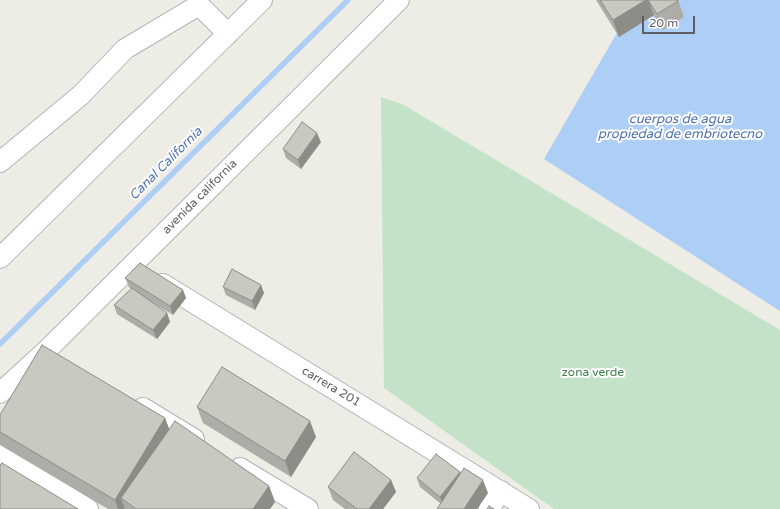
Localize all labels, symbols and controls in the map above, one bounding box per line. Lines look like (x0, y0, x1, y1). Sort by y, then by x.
scale bar (644, 8, 697, 34)
text: 20 m (649, 16, 678, 30)
water label: cuerpos de agua propiedad de embriotecno (598, 112, 762, 143)
water label: Canal California (126, 124, 206, 204)
street label: avenida california (160, 157, 240, 237)
street label: carrera 201 (299, 364, 363, 410)
park label: zona verde (562, 366, 624, 380)

